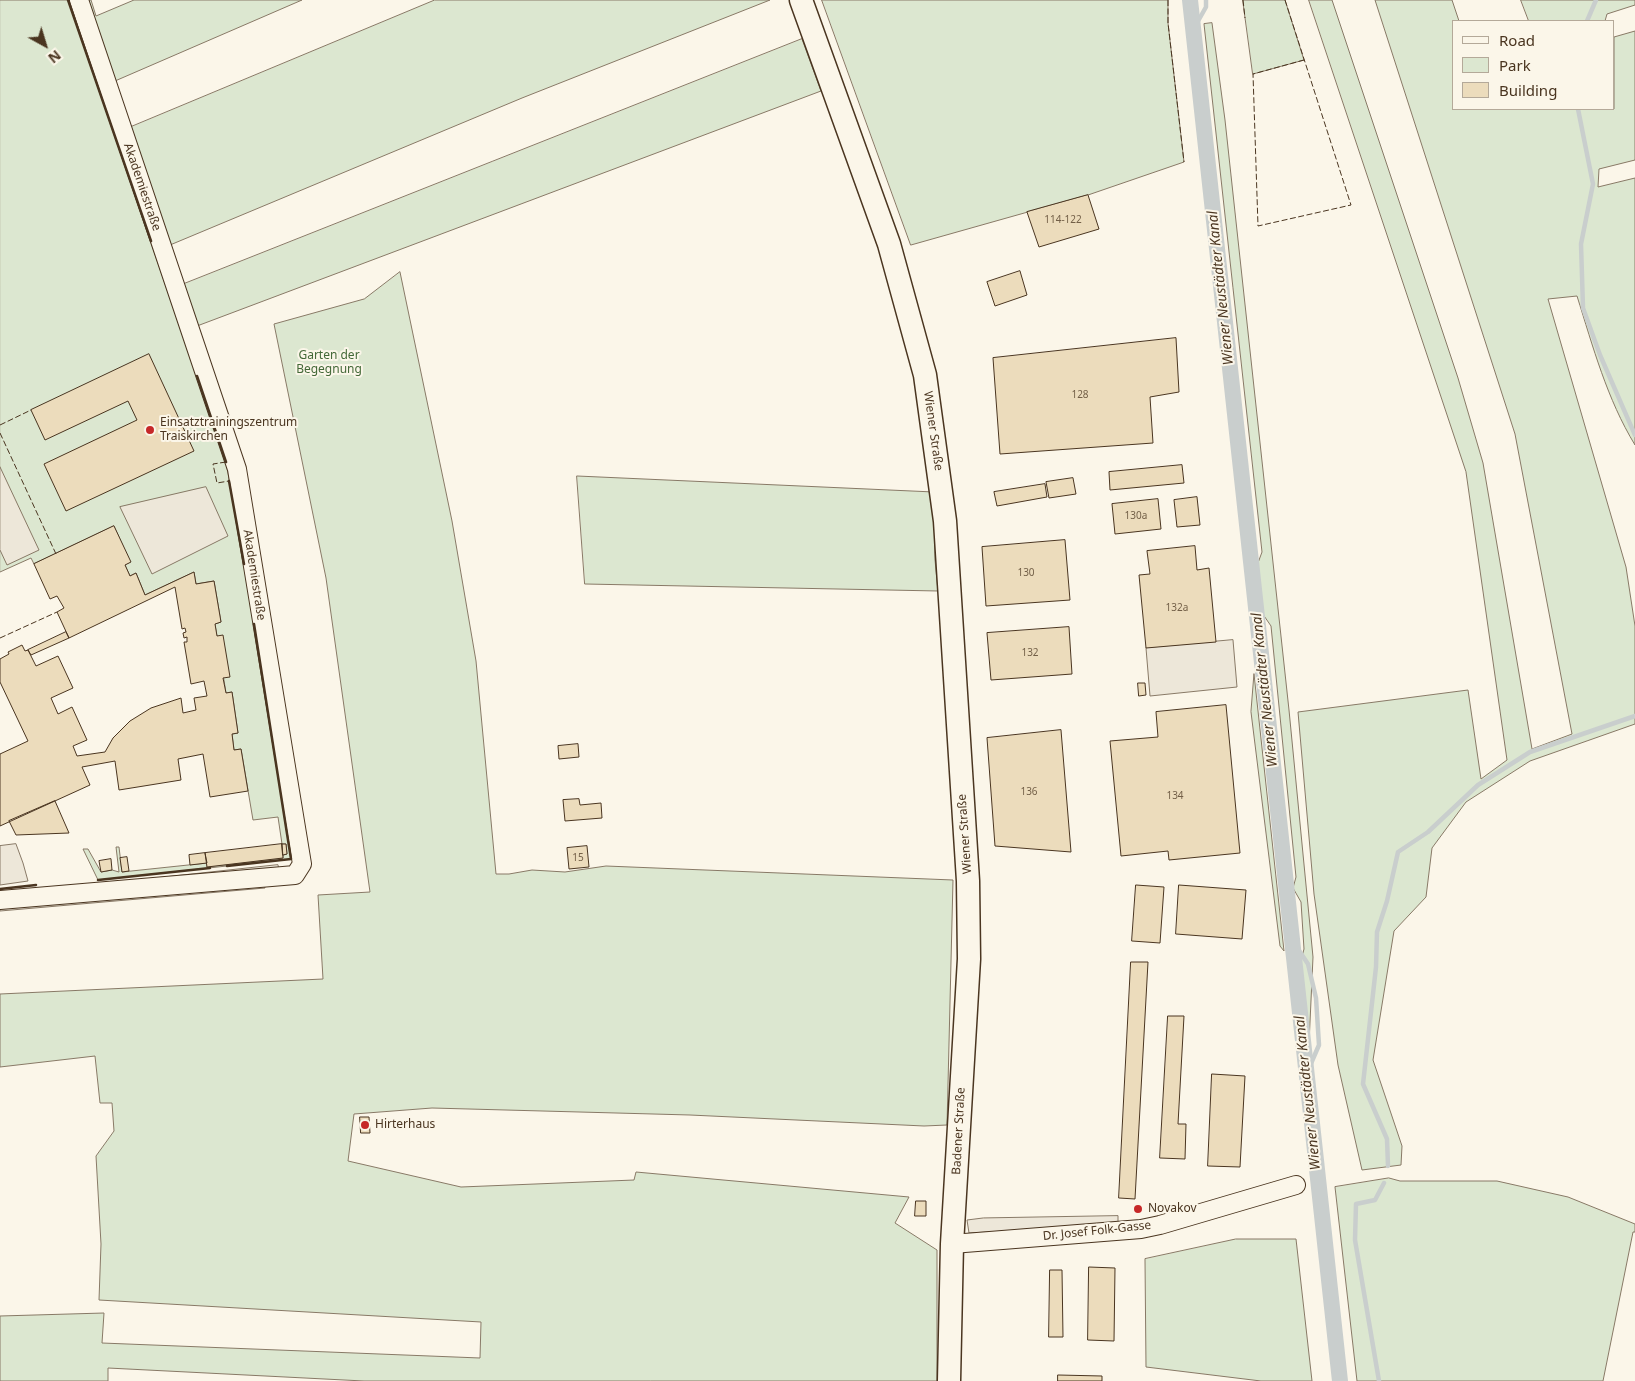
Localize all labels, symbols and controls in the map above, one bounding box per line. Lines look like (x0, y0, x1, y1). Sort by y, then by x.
north arrow (20, 20, 70, 70)
legend (1452, 20, 1615, 110)
text: Road (1499, 30, 1535, 50)
text: N (44, 46, 65, 68)
text: Park (1499, 55, 1531, 75)
text: Building (1499, 80, 1557, 100)
street label: Akademiestraße (120, 141, 164, 233)
water label: Wiener Neustädter Kanal (1205, 210, 1237, 366)
house number: 114-122 (1044, 214, 1082, 226)
park label: Garten der Begegnung (296, 349, 362, 377)
house number: 128 (1071, 389, 1089, 401)
street label: Wiener Straße (920, 390, 946, 472)
place label: Einsatztrainingszentrum Traiskirchen (160, 416, 297, 444)
marker: Einsatztrainingszentrum Traiskirchen (144, 424, 156, 436)
house number: 130a (1125, 510, 1147, 522)
street label: Akademiestraße (240, 528, 268, 622)
house number: 130 (1017, 567, 1035, 579)
house number: 132a (1166, 602, 1188, 614)
water label: Wiener Neustädter Kanal (1249, 612, 1281, 768)
house number: 132 (1021, 647, 1039, 659)
house number: 136 (1020, 786, 1038, 798)
house number: 134 (1166, 790, 1184, 802)
street label: Wiener Straße (955, 794, 975, 874)
house number: 15 (572, 852, 584, 864)
water label: Wiener Neustädter Kanal (1292, 1015, 1324, 1171)
street label: Badener Straße (950, 1087, 968, 1175)
place label: Hirterhaus (375, 1118, 435, 1132)
marker: Hirterhaus (359, 1119, 371, 1131)
place label: Novakov (1148, 1202, 1196, 1216)
marker: Novakov (1132, 1203, 1144, 1215)
street label: Dr. Josef Folk-Gasse (1042, 1218, 1152, 1244)

